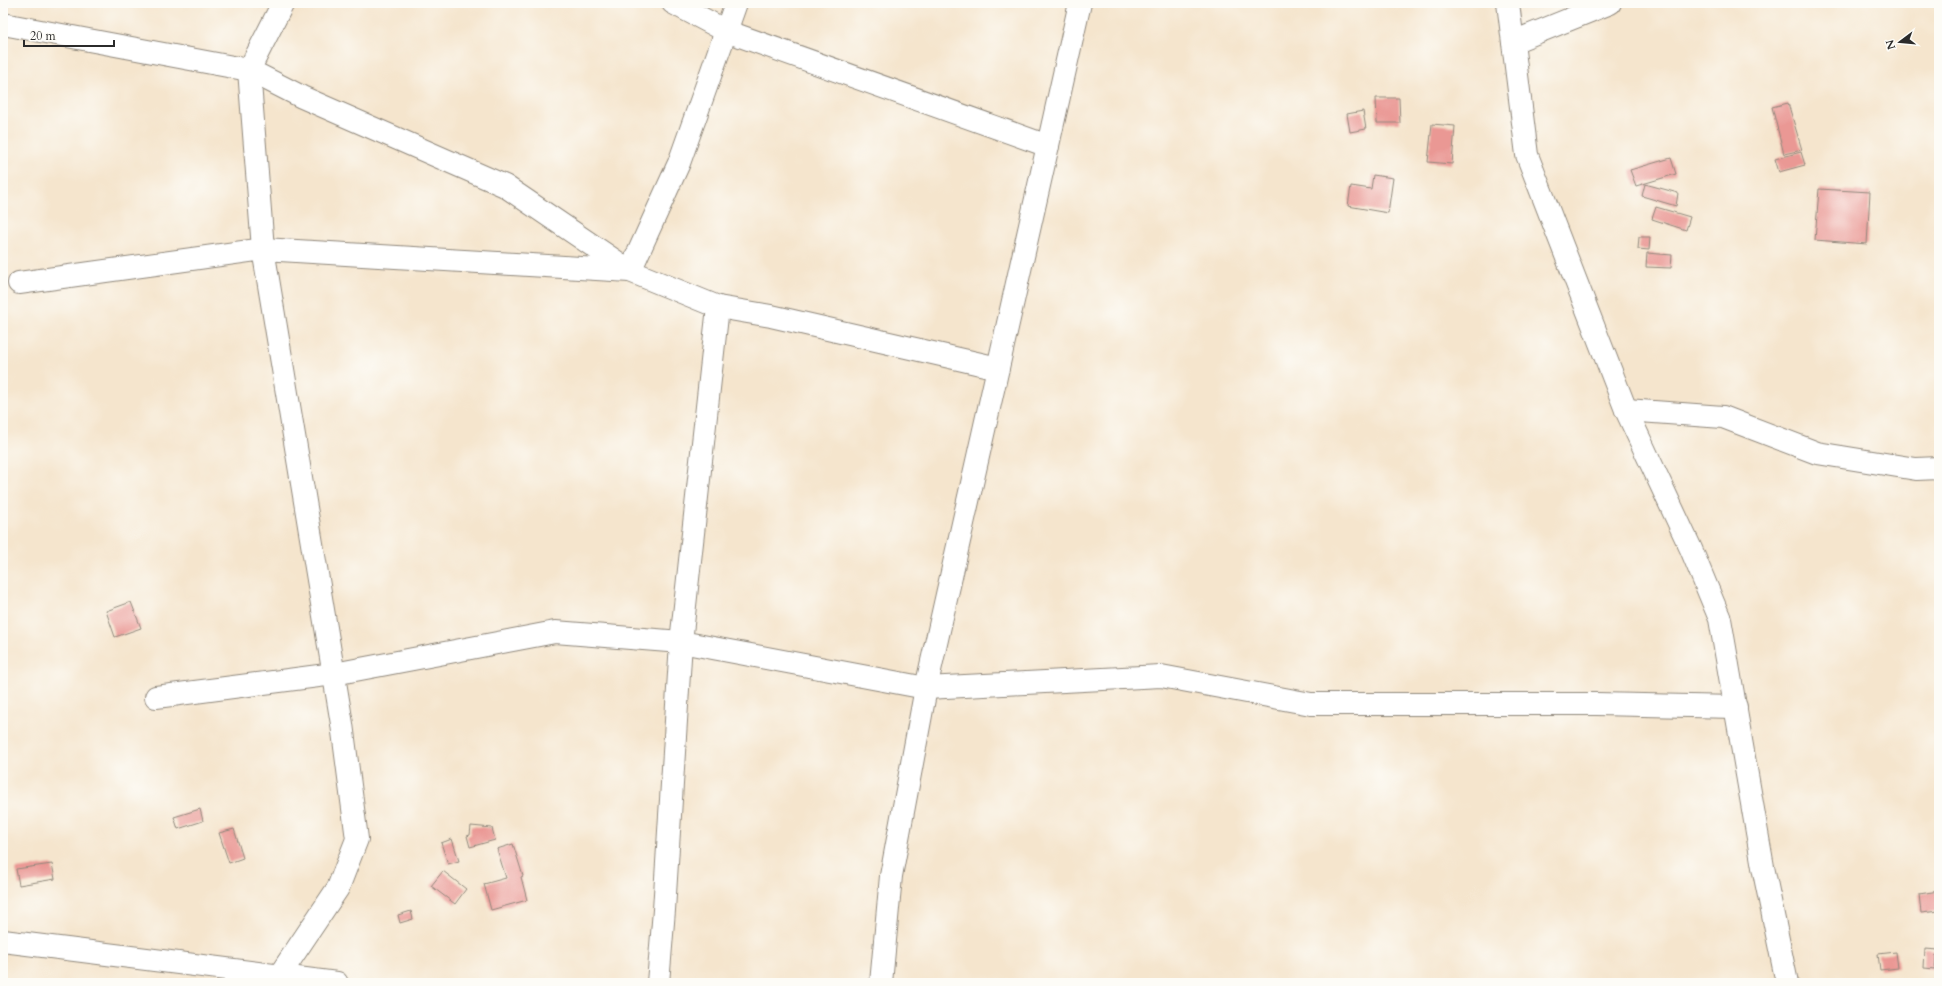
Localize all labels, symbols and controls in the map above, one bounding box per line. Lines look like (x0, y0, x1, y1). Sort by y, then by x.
scale bar (24, 22, 114, 48)
north arrow (1880, 22, 1920, 62)
text: 20 m (30, 28, 57, 44)
text: N (1882, 38, 1899, 51)

